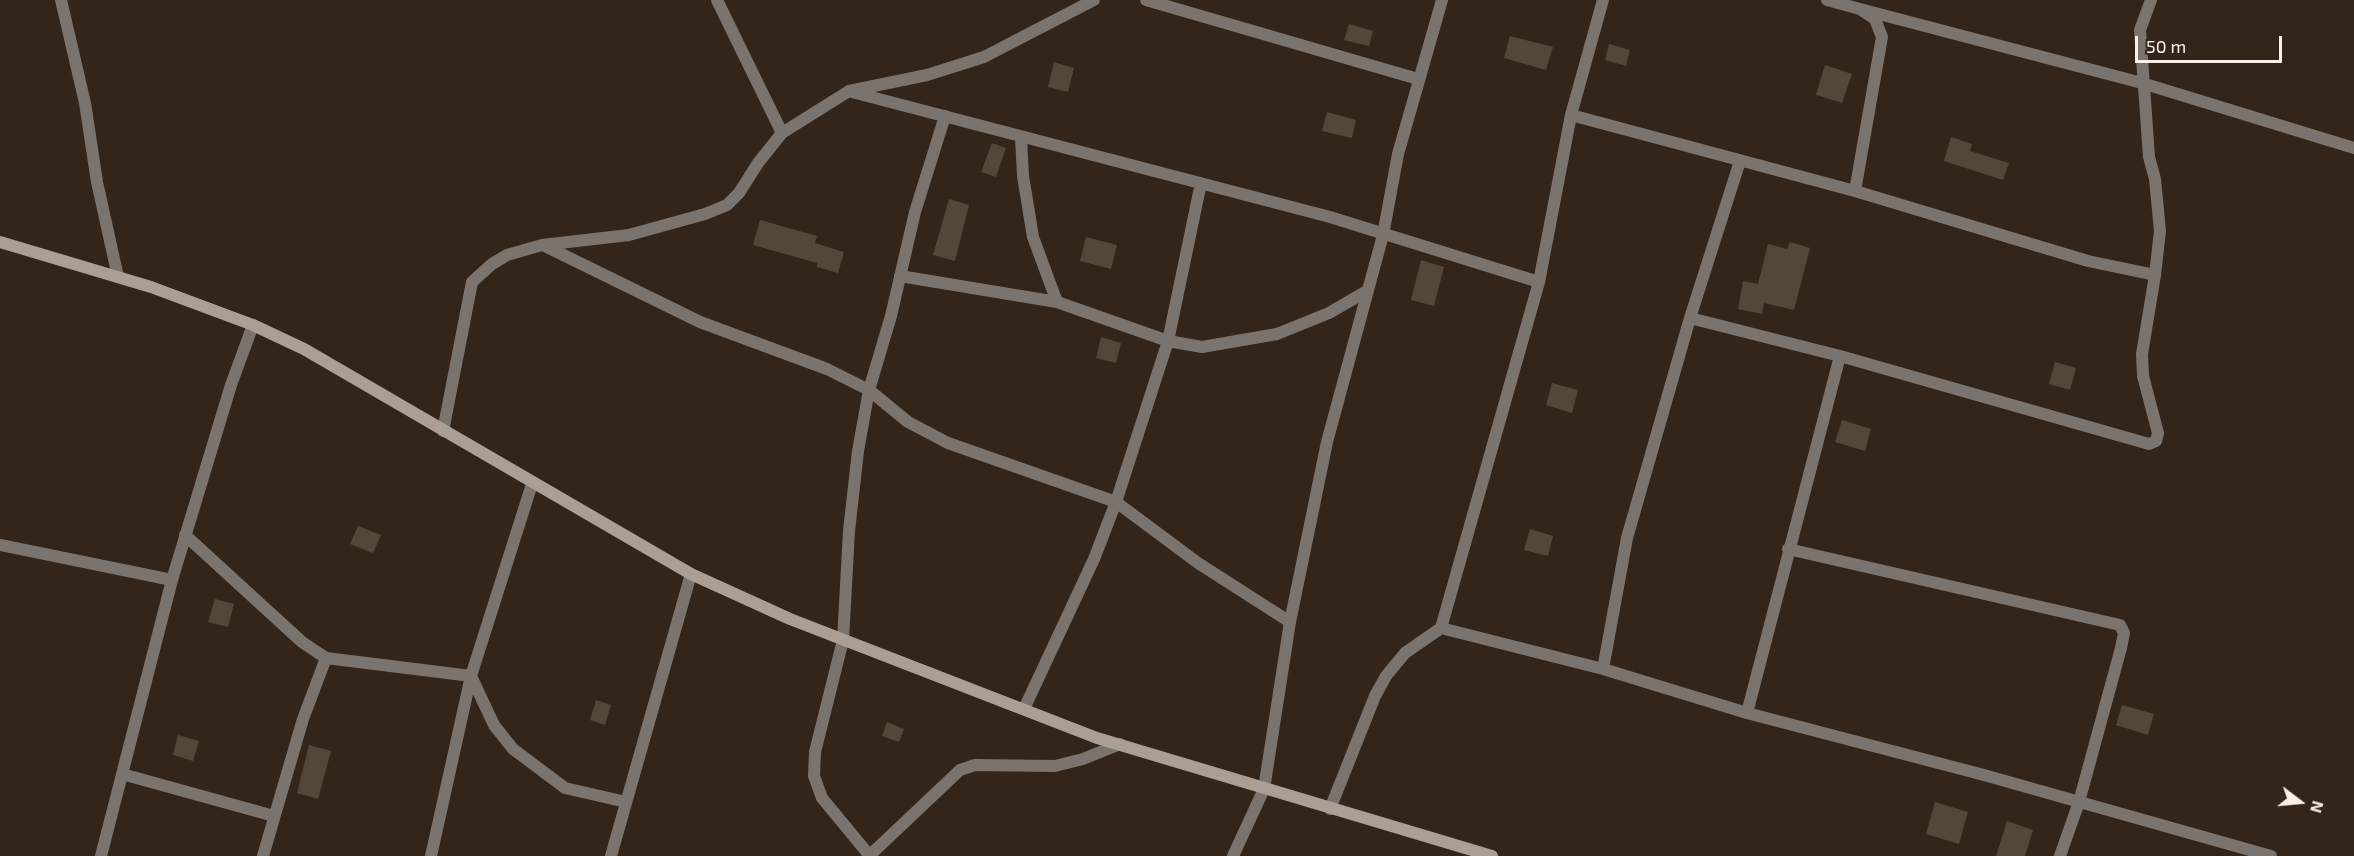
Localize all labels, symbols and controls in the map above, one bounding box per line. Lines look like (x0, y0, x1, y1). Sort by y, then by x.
scale bar (2138, 24, 2285, 62)
text: 50 m (2146, 35, 2186, 57)
north arrow (2270, 772, 2330, 832)
text: N (2307, 799, 2329, 815)

